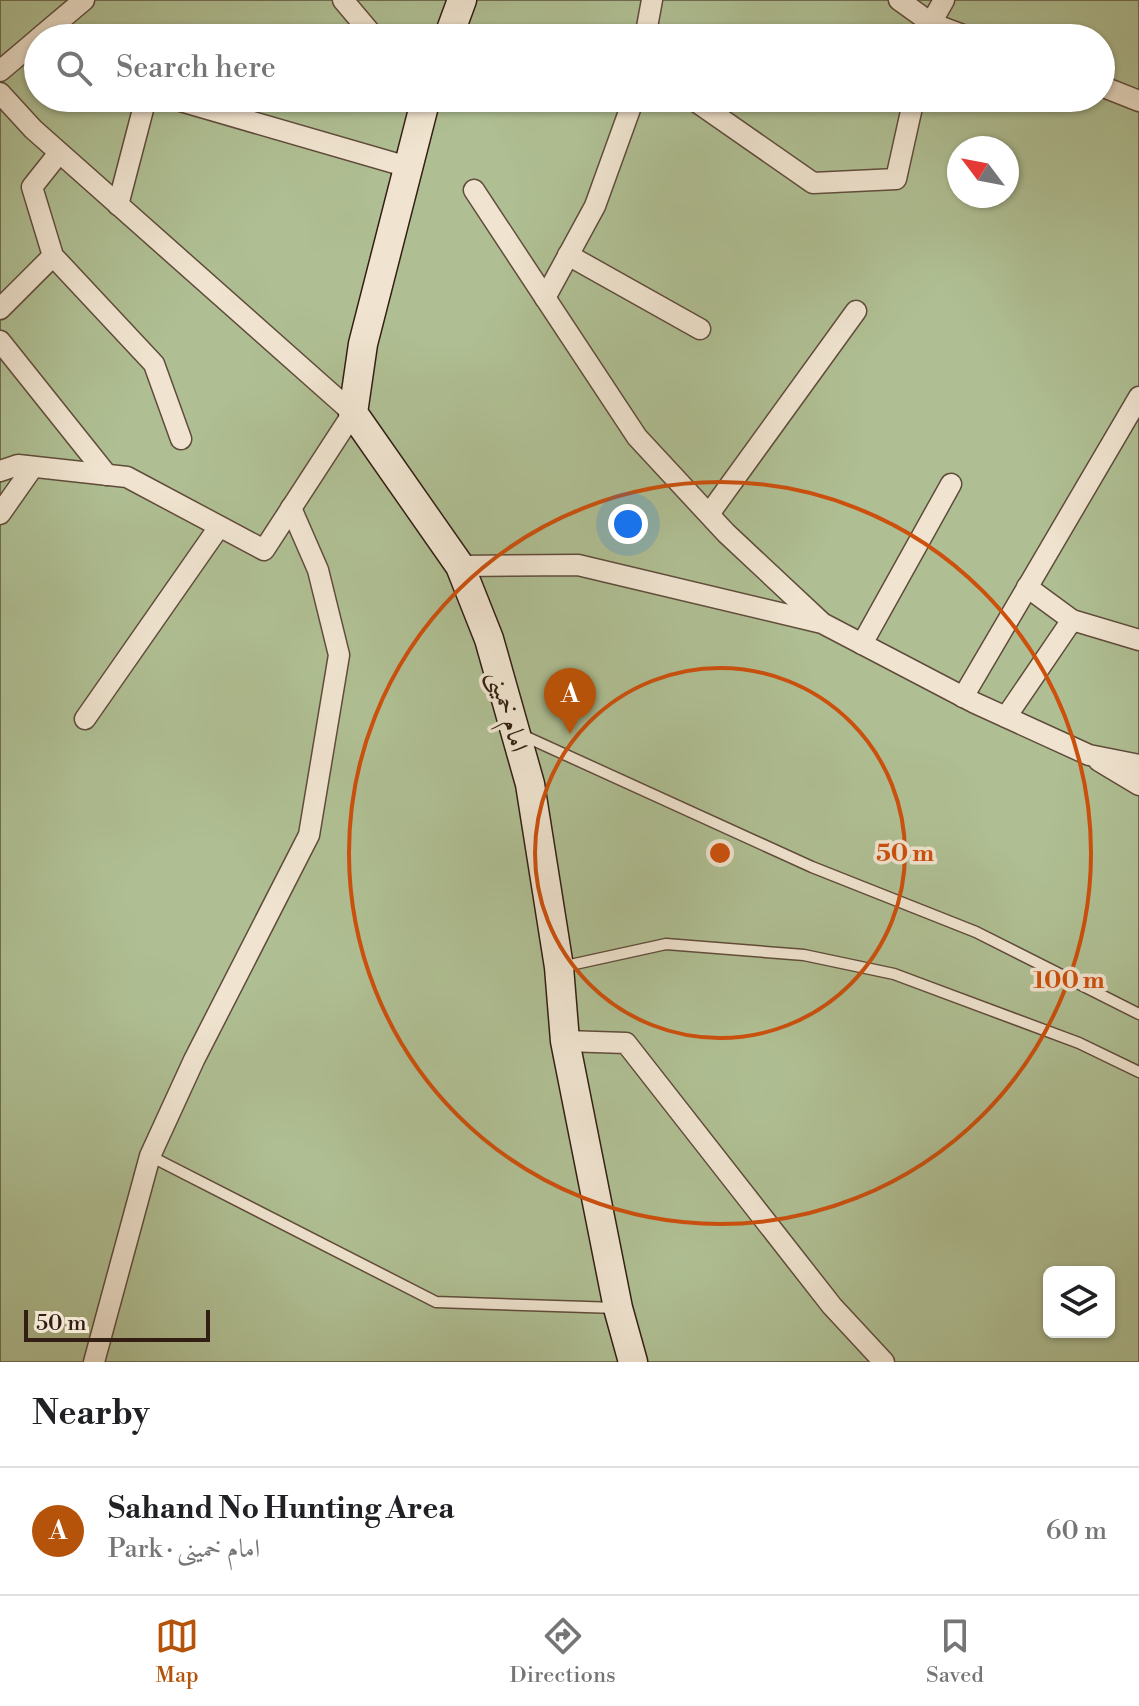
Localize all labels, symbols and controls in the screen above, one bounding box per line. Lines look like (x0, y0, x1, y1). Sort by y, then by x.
search box (24, 24, 1115, 112)
icon: search (52, 46, 96, 90)
text: Search here (116, 49, 276, 87)
north arrow (947, 136, 1019, 208)
your location (608, 504, 648, 544)
street label: امام خمینی (475, 667, 535, 757)
pin: A (544, 668, 596, 734)
centre of rings (706, 839, 734, 867)
text: 50 m (876, 839, 934, 869)
text: 100 m (1033, 966, 1105, 996)
map controls (1043, 1266, 1115, 1338)
button: layers (1043, 1266, 1115, 1338)
scale bar (24, 1306, 210, 1342)
text: 50 m (36, 1310, 87, 1337)
text: Nearby (32, 1393, 150, 1435)
text: Sahand No Hunting Area (108, 1490, 455, 1528)
text: A (49, 1515, 67, 1547)
text: 60 m (1046, 1515, 1107, 1547)
text: Park · امام خمینی (108, 1533, 260, 1565)
tab: Map (155, 1614, 199, 1689)
tab: Directions (510, 1614, 616, 1689)
tab: Saved (926, 1614, 984, 1689)

